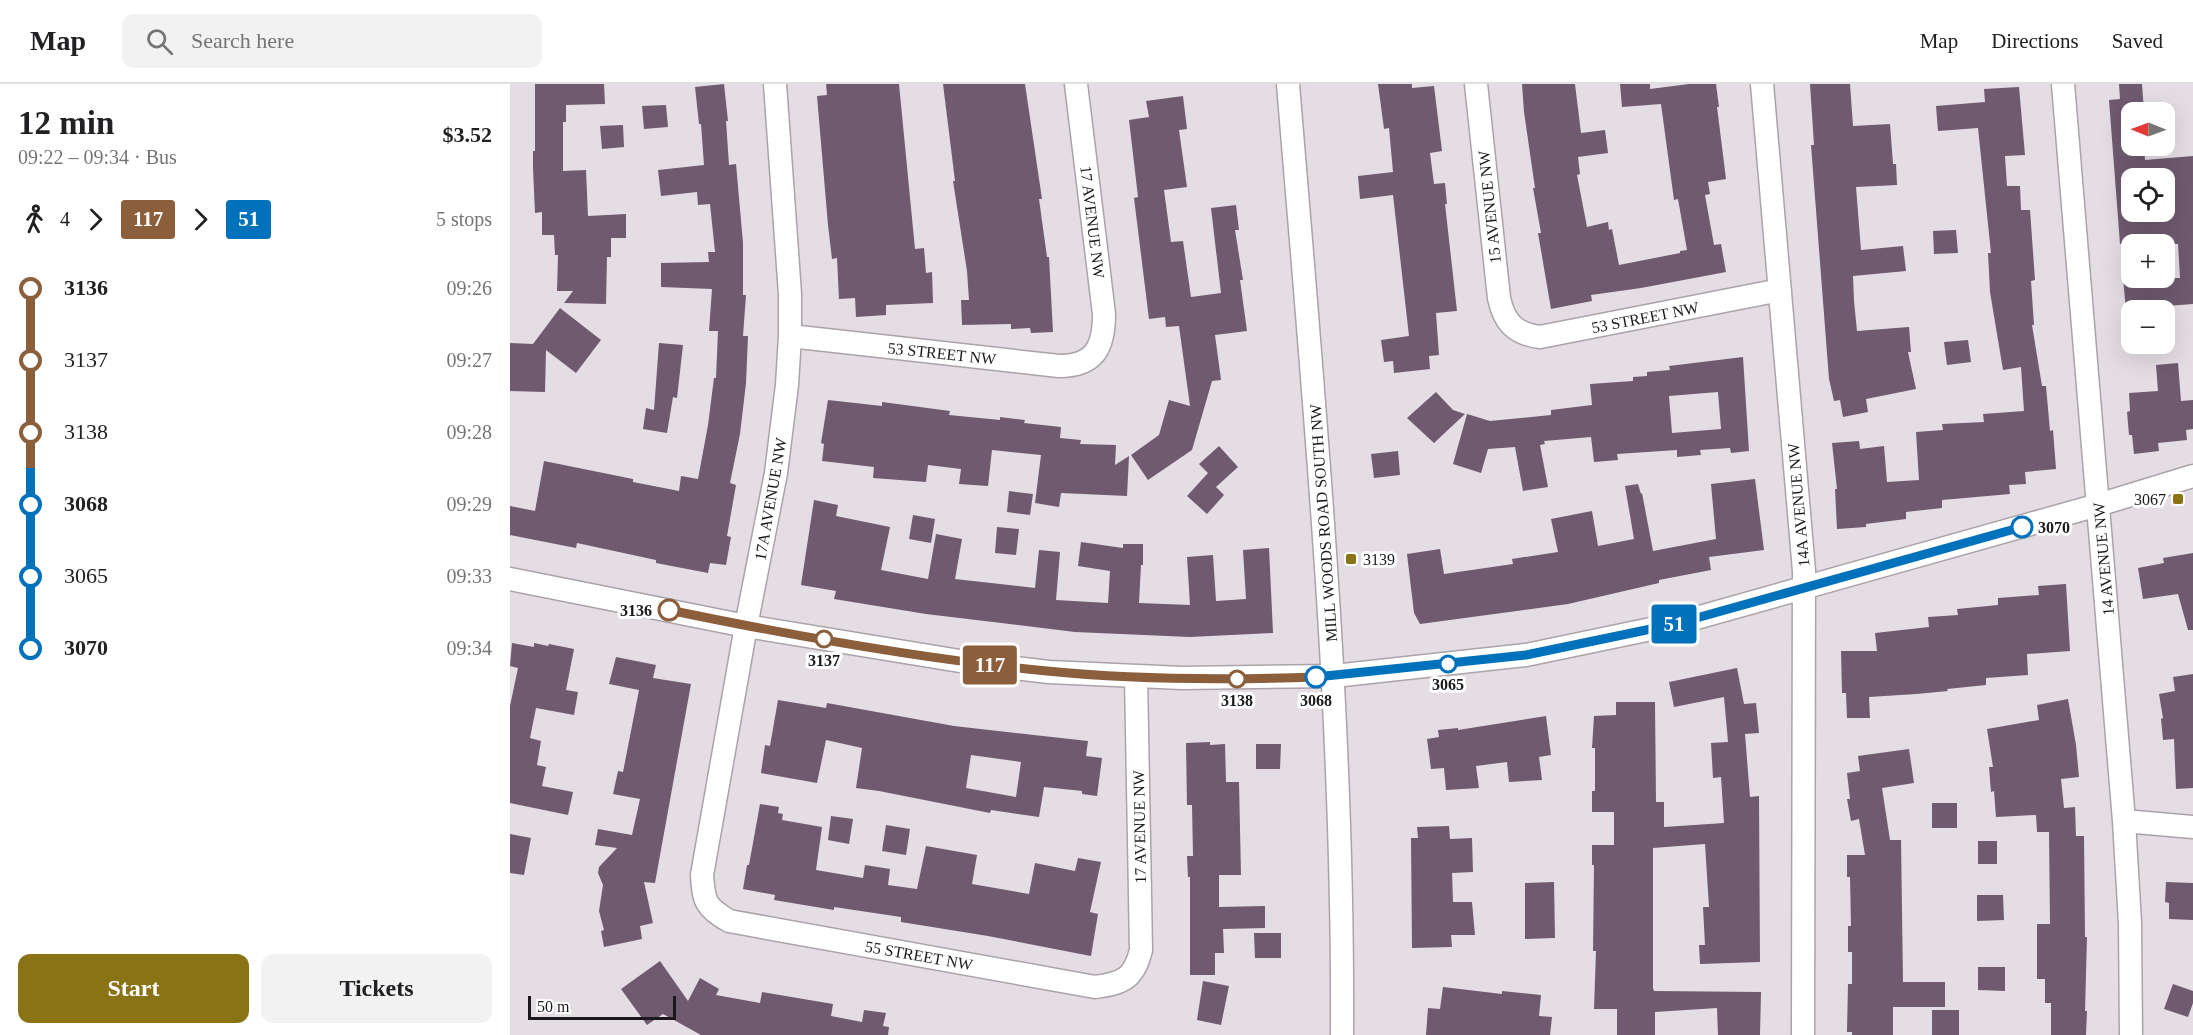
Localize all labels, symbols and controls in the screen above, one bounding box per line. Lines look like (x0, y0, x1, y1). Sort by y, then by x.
search box (122, 14, 542, 68)
text: Map (30, 25, 86, 56)
icon: search (143, 25, 176, 58)
text: Search here (191, 28, 294, 53)
text: Map (1920, 29, 1958, 53)
text: Directions (1991, 29, 2079, 53)
text: Saved (2112, 29, 2163, 53)
north arrow (2121, 102, 2175, 156)
map controls (2121, 102, 2175, 354)
text: 12 min (18, 105, 114, 141)
text: $3.52 (443, 122, 492, 147)
text: 09:22 – 09:34 · Bus (18, 146, 177, 168)
street label: 15 AVENUE NW (1475, 149, 1504, 264)
street label: 17 AVENUE NW (1077, 165, 1108, 280)
button: locate (2121, 168, 2175, 222)
icon: walk (18, 203, 51, 236)
icon: forward (79, 203, 112, 236)
icon: forward (184, 203, 217, 236)
text: 117 (133, 207, 163, 231)
text: 51 (238, 207, 259, 231)
text: 4 (60, 208, 70, 230)
text: 5 stops (436, 208, 492, 230)
button: + (2121, 234, 2175, 288)
text: 3136 (64, 275, 108, 300)
text: 09:26 (446, 277, 492, 299)
street label: 53 STREET NW (1590, 299, 1701, 336)
button: − (2121, 300, 2175, 354)
street label: 53 STREET NW (887, 339, 998, 368)
text: 3137 (64, 347, 108, 372)
text: 09:27 (446, 349, 492, 371)
street label: MILL WOODS ROAD SOUTH NW (1307, 403, 1340, 642)
text: 3138 (64, 419, 108, 444)
text: 09:28 (446, 421, 492, 443)
street label: 17A AVENUE NW (751, 436, 790, 562)
street label: 14A AVENUE NW (1785, 441, 1812, 568)
text: 3068 (64, 491, 108, 516)
place label: 3067 (2134, 491, 2166, 508)
marker: 3067 (2171, 492, 2185, 506)
text: 09:29 (446, 493, 492, 515)
street label: 14 AVENUE NW (2090, 501, 2117, 616)
marker: 3070 (2011, 516, 2033, 538)
place label: 3070 (2038, 519, 2070, 536)
place label: 3139 (1363, 551, 1395, 568)
marker: 3139 (1344, 552, 1358, 566)
text: 3065 (64, 563, 108, 588)
text: 09:33 (446, 565, 492, 587)
marker: 3136 (658, 599, 680, 621)
place label: 3136 (620, 602, 652, 619)
line badge: 51 (1647, 604, 1701, 644)
text: 51 (1664, 612, 1685, 636)
marker: 3137 (815, 630, 833, 648)
text: 3070 (64, 635, 108, 660)
text: 09:34 (446, 637, 492, 659)
line badge: 117 (956, 646, 1024, 684)
place label: 3137 (808, 652, 840, 669)
text: 117 (975, 653, 1005, 677)
marker: 3065 (1439, 655, 1457, 673)
marker: 3068 (1305, 666, 1327, 688)
marker: 3138 (1228, 670, 1246, 688)
place label: 3065 (1432, 676, 1464, 693)
place label: 3138 (1221, 692, 1253, 709)
place label: 3068 (1300, 692, 1332, 709)
street label: 17 AVENUE NW (1130, 769, 1149, 884)
street label: 55 STREET NW (864, 938, 975, 973)
button: Start (18, 954, 249, 1023)
button: Tickets (261, 954, 492, 1023)
scale bar (528, 993, 676, 1020)
text: 50 m (537, 998, 569, 1015)

